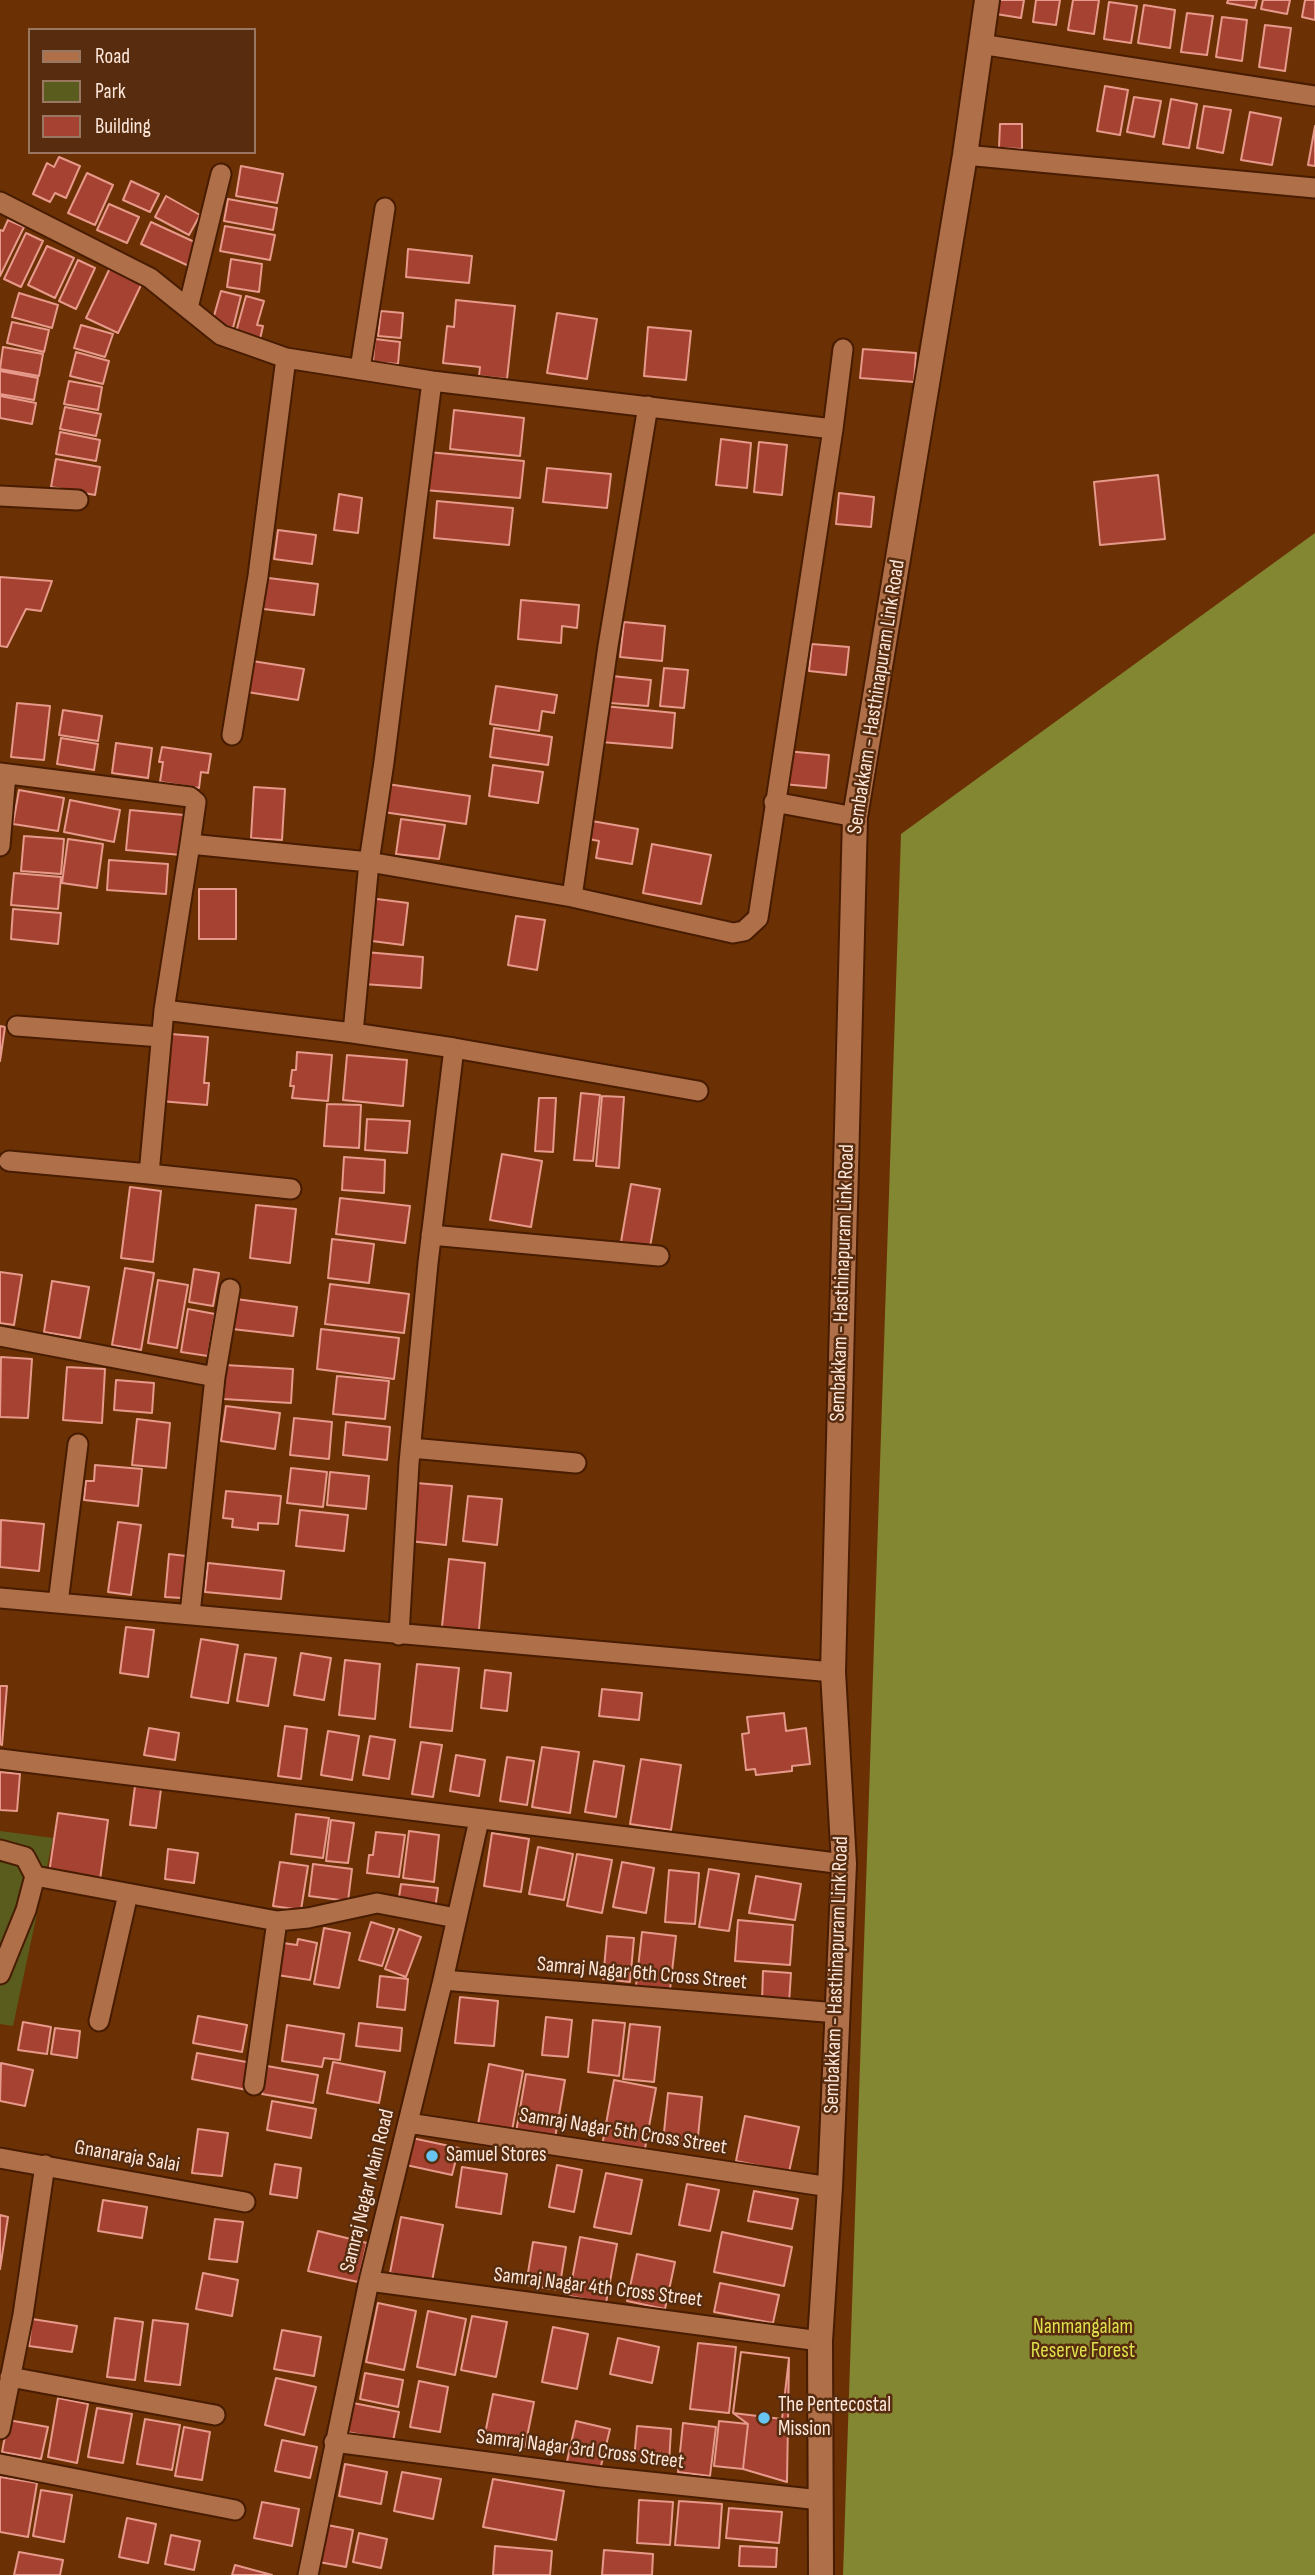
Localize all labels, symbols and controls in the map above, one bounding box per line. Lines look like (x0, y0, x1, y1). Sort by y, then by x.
legend (28, 28, 256, 154)
text: Road (95, 44, 130, 69)
text: Park (95, 79, 126, 104)
text: Building (95, 114, 151, 139)
street label: Sembakkam - Hasthinapuram Link Road (843, 558, 911, 836)
street label: Sembakkam - Hasthinapuram Link Road (826, 1144, 860, 1422)
street label: Sembakkam - Hasthinapuram Link Road (820, 1836, 854, 2114)
street label: Samraj Nagar 6th Cross Street (536, 1952, 748, 1996)
street label: Samraj Nagar 5th Cross Street (517, 2103, 729, 2161)
street label: Samraj Nagar Main Road (336, 2107, 400, 2275)
street label: Gnanaraja Salai (72, 2135, 182, 2179)
place label: Samuel Stores (446, 2143, 547, 2169)
marker: Samuel Stores (424, 2148, 440, 2164)
street label: Samraj Nagar 4th Cross Street (492, 2263, 704, 2313)
park label: Nanmangalam Reserve Forest (1031, 2315, 1135, 2365)
place label: The Pentecostal Mission (778, 2393, 891, 2443)
marker: The Pentecostal Mission (756, 2410, 772, 2426)
street label: Samraj Nagar 3rd Cross Street (475, 2425, 685, 2475)

